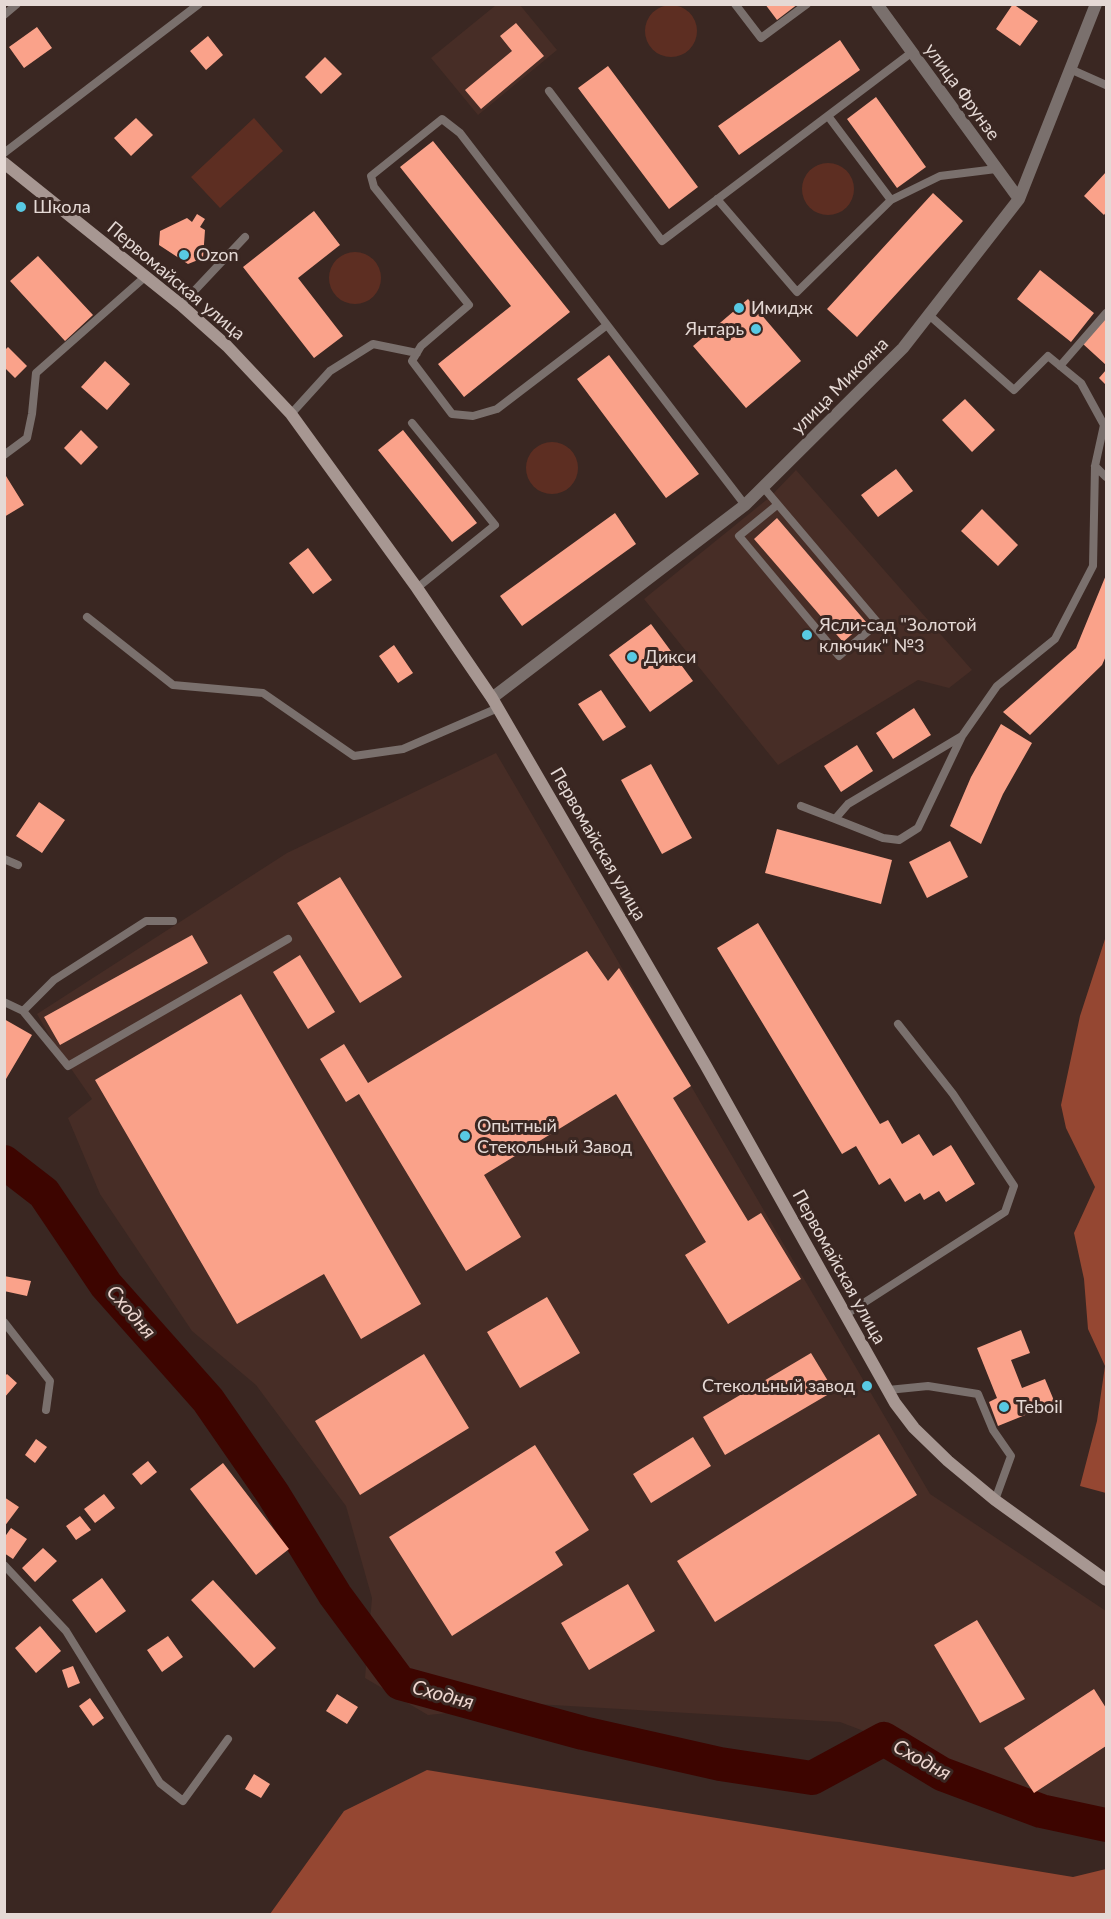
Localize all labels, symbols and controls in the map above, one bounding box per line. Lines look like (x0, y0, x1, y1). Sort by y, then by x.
street label: улица Фрунзе (920, 39, 1004, 145)
place label: Школа (33, 196, 91, 218)
marker: Школа (14, 200, 28, 214)
street label: Первомайская улица (103, 217, 249, 345)
place label: Ozon (196, 244, 238, 266)
marker: Ozon (177, 248, 191, 262)
place label: Имидж (751, 297, 813, 319)
marker: Имидж (732, 301, 746, 315)
place label: Янтарь (685, 318, 744, 340)
marker: Янтарь (749, 322, 763, 336)
street label: улица Микояна (787, 333, 893, 439)
place label: Ясли-сад "Золотой ключик" №3 (819, 614, 977, 656)
marker: Ясли-сад "Золотой ключик" №3 (800, 628, 814, 642)
place label: Дикси (644, 646, 696, 668)
marker: Дикси (625, 650, 639, 664)
street label: Первомайская улица (545, 764, 651, 924)
place label: Опытный Стекольный Завод (477, 1115, 632, 1158)
marker: Опытный Стекольный Завод (458, 1129, 472, 1143)
street label: Первомайская улица (788, 1186, 890, 1348)
water label: Сходня (101, 1280, 161, 1344)
place label: Стекольный завод (702, 1375, 855, 1397)
marker: Стекольный завод (860, 1379, 874, 1393)
place label: Teboil (1016, 1396, 1063, 1418)
marker: Teboil (997, 1400, 1011, 1414)
water label: Сходня (410, 1675, 476, 1715)
water label: Сходня (889, 1734, 955, 1786)

